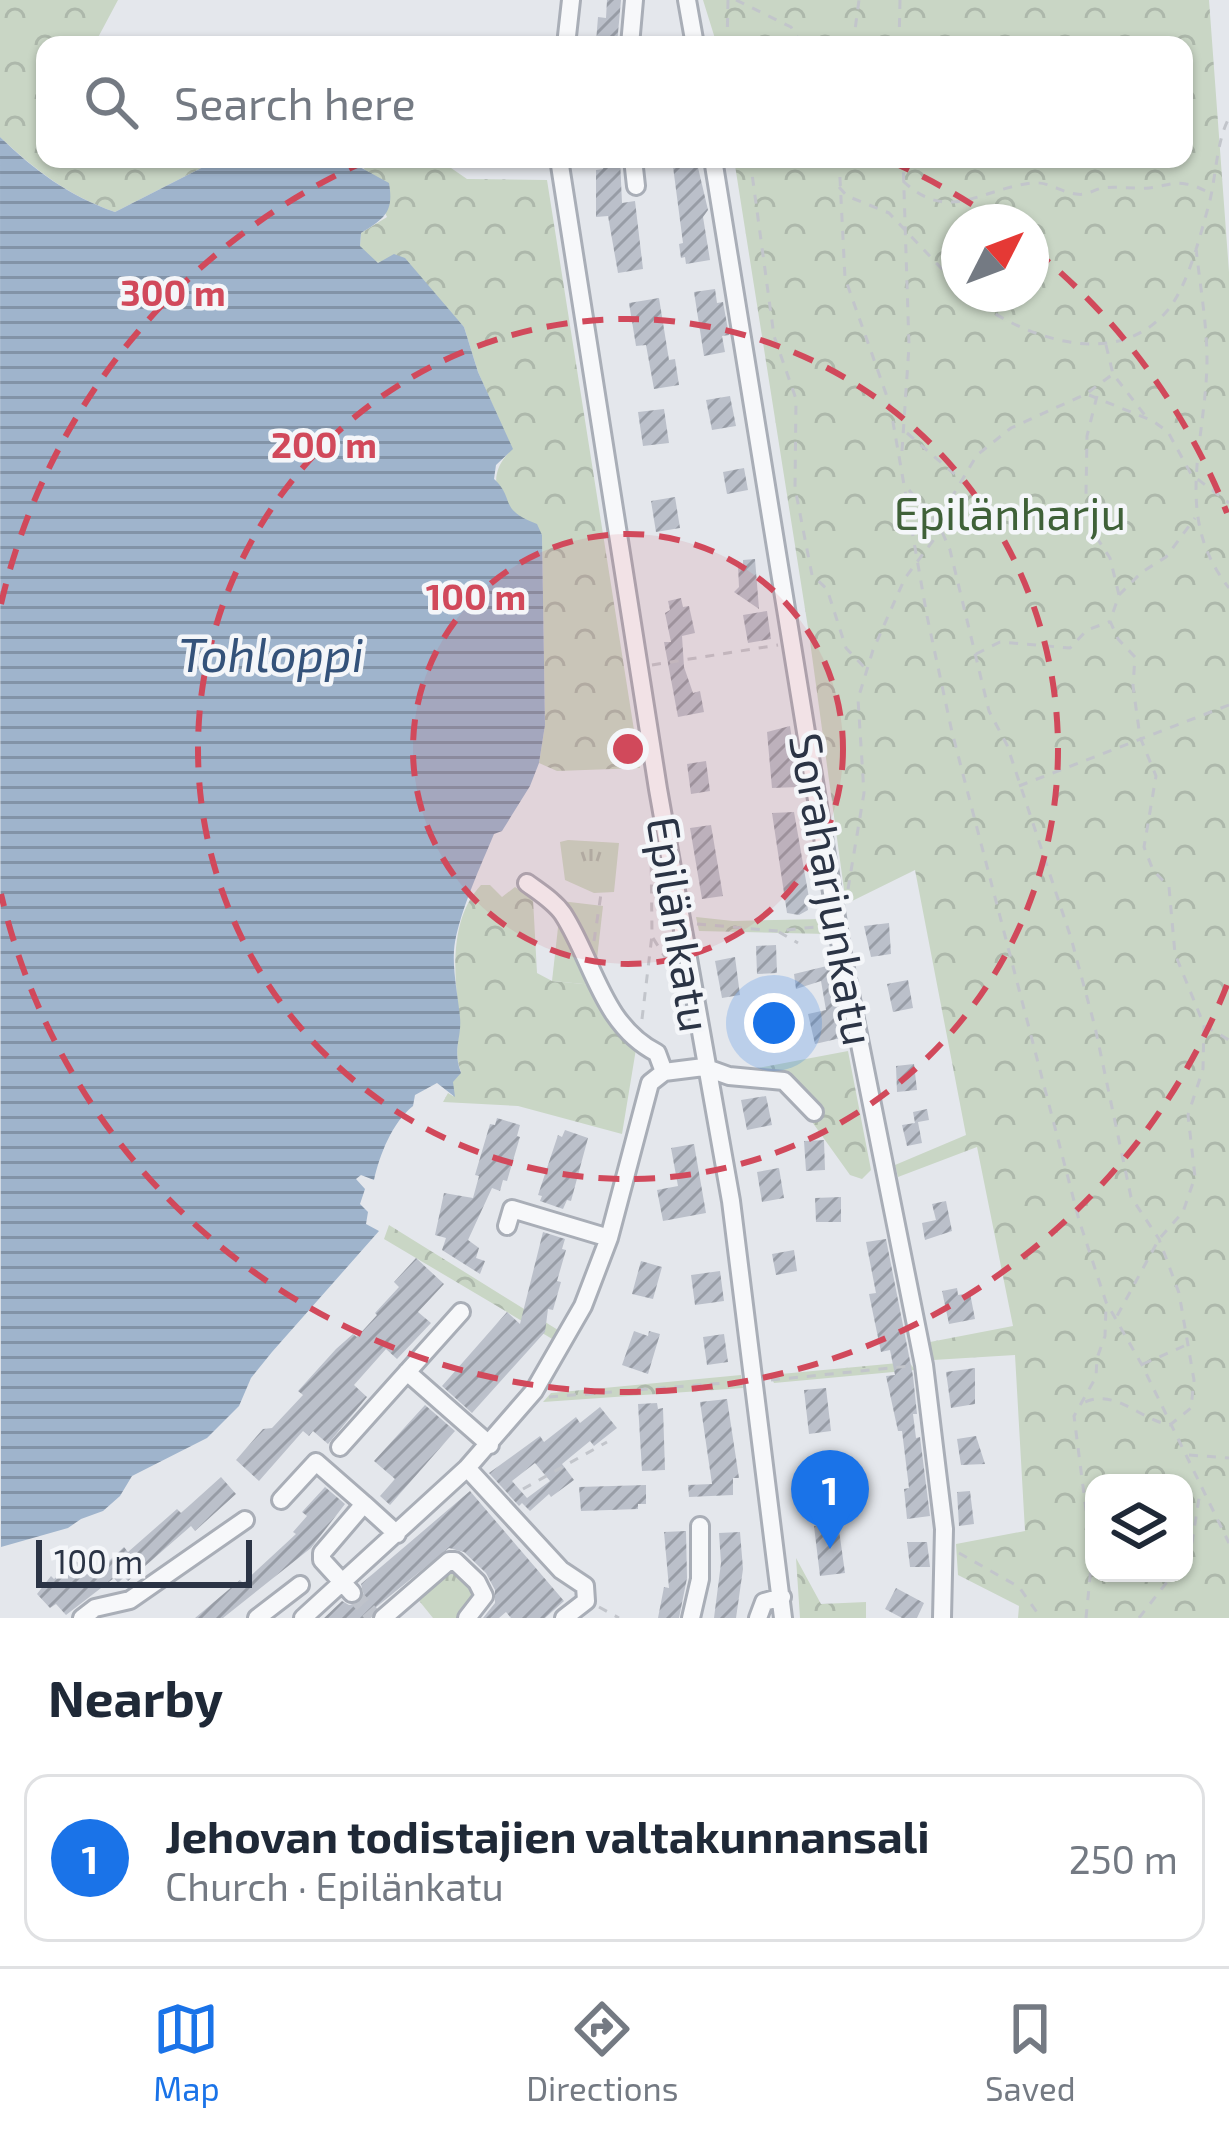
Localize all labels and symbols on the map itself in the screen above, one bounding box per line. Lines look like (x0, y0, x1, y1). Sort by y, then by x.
north arrow (941, 204, 1049, 312)
text: 300 m (120, 270, 226, 313)
text: 200 m (271, 422, 377, 465)
park label: Epilänharju (894, 485, 1126, 540)
text: 100 m (426, 574, 526, 617)
water label: Tohloppi (178, 624, 364, 682)
centre of rings (607, 728, 649, 770)
street label: Soraharjunkatu (779, 729, 888, 1049)
street label: Epilänkatu (637, 813, 725, 1035)
your location (744, 993, 804, 1053)
pin: 1 (791, 1450, 869, 1549)
scale bar (36, 1534, 252, 1587)

